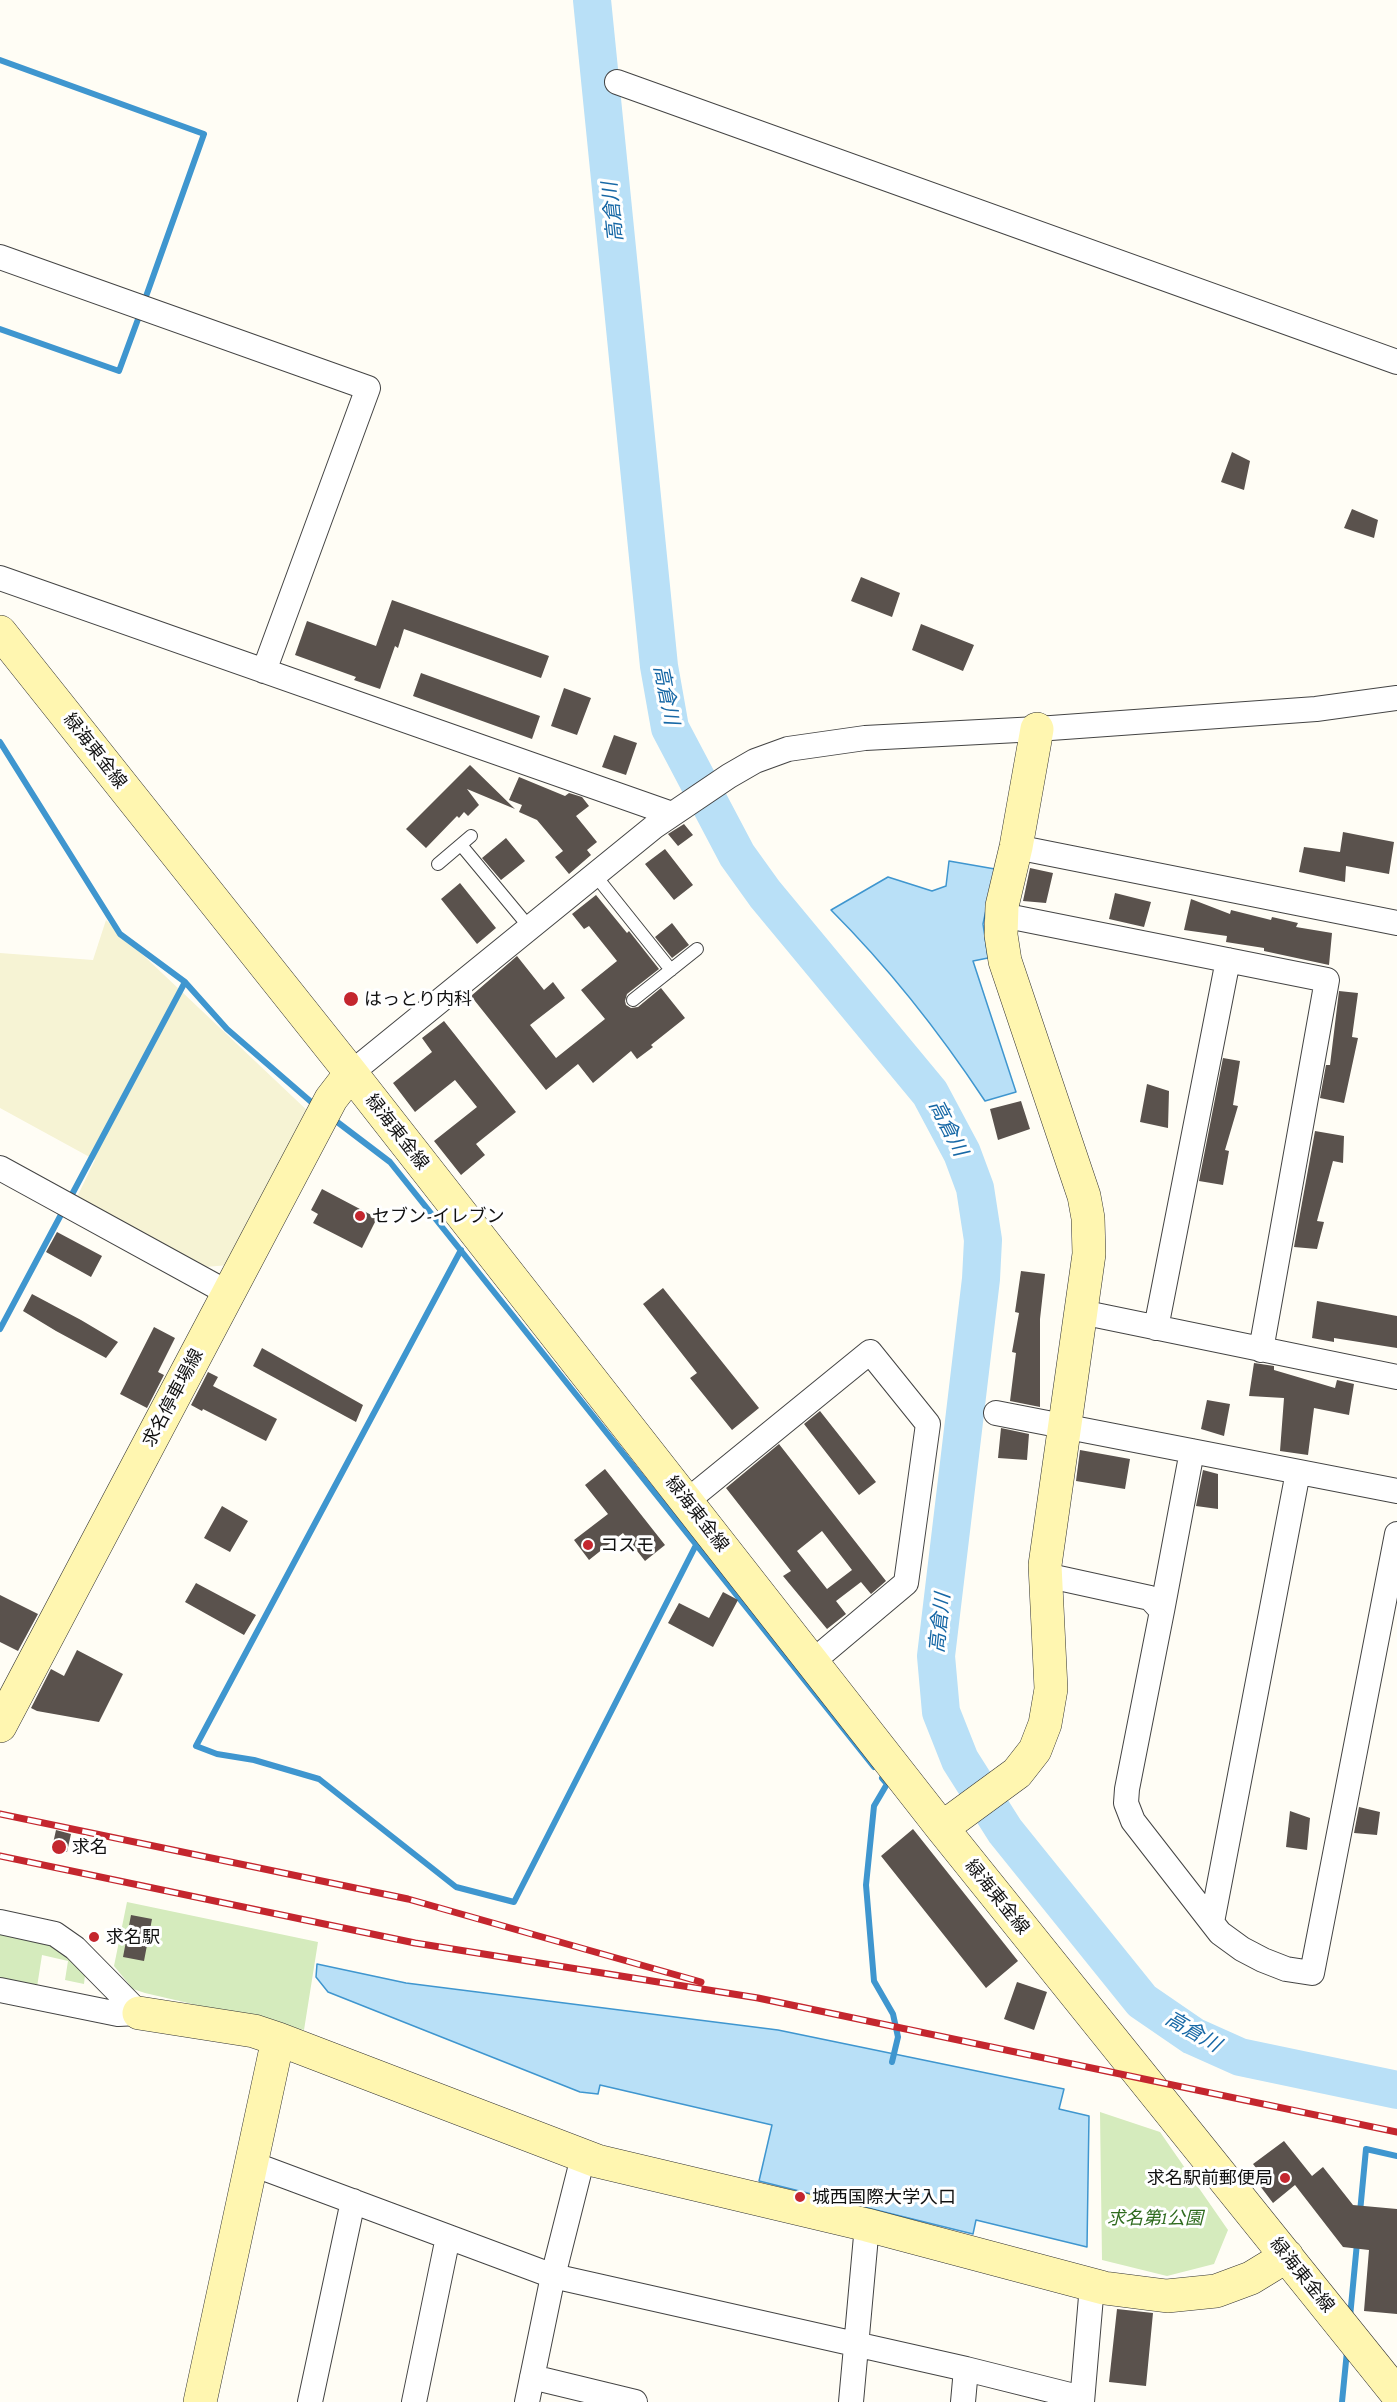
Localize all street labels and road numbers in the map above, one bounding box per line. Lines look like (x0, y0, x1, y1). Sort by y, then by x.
street label: 緑海東金線 (59, 709, 131, 793)
street label: 緑海東金線 (361, 1090, 433, 1174)
street label: 求名停車場線 (138, 1345, 208, 1451)
street label: 緑海東金線 (661, 1472, 733, 1556)
street label: 緑海東金線 (960, 1855, 1034, 1939)
street label: 緑海東金線 (1265, 2233, 1339, 2317)

